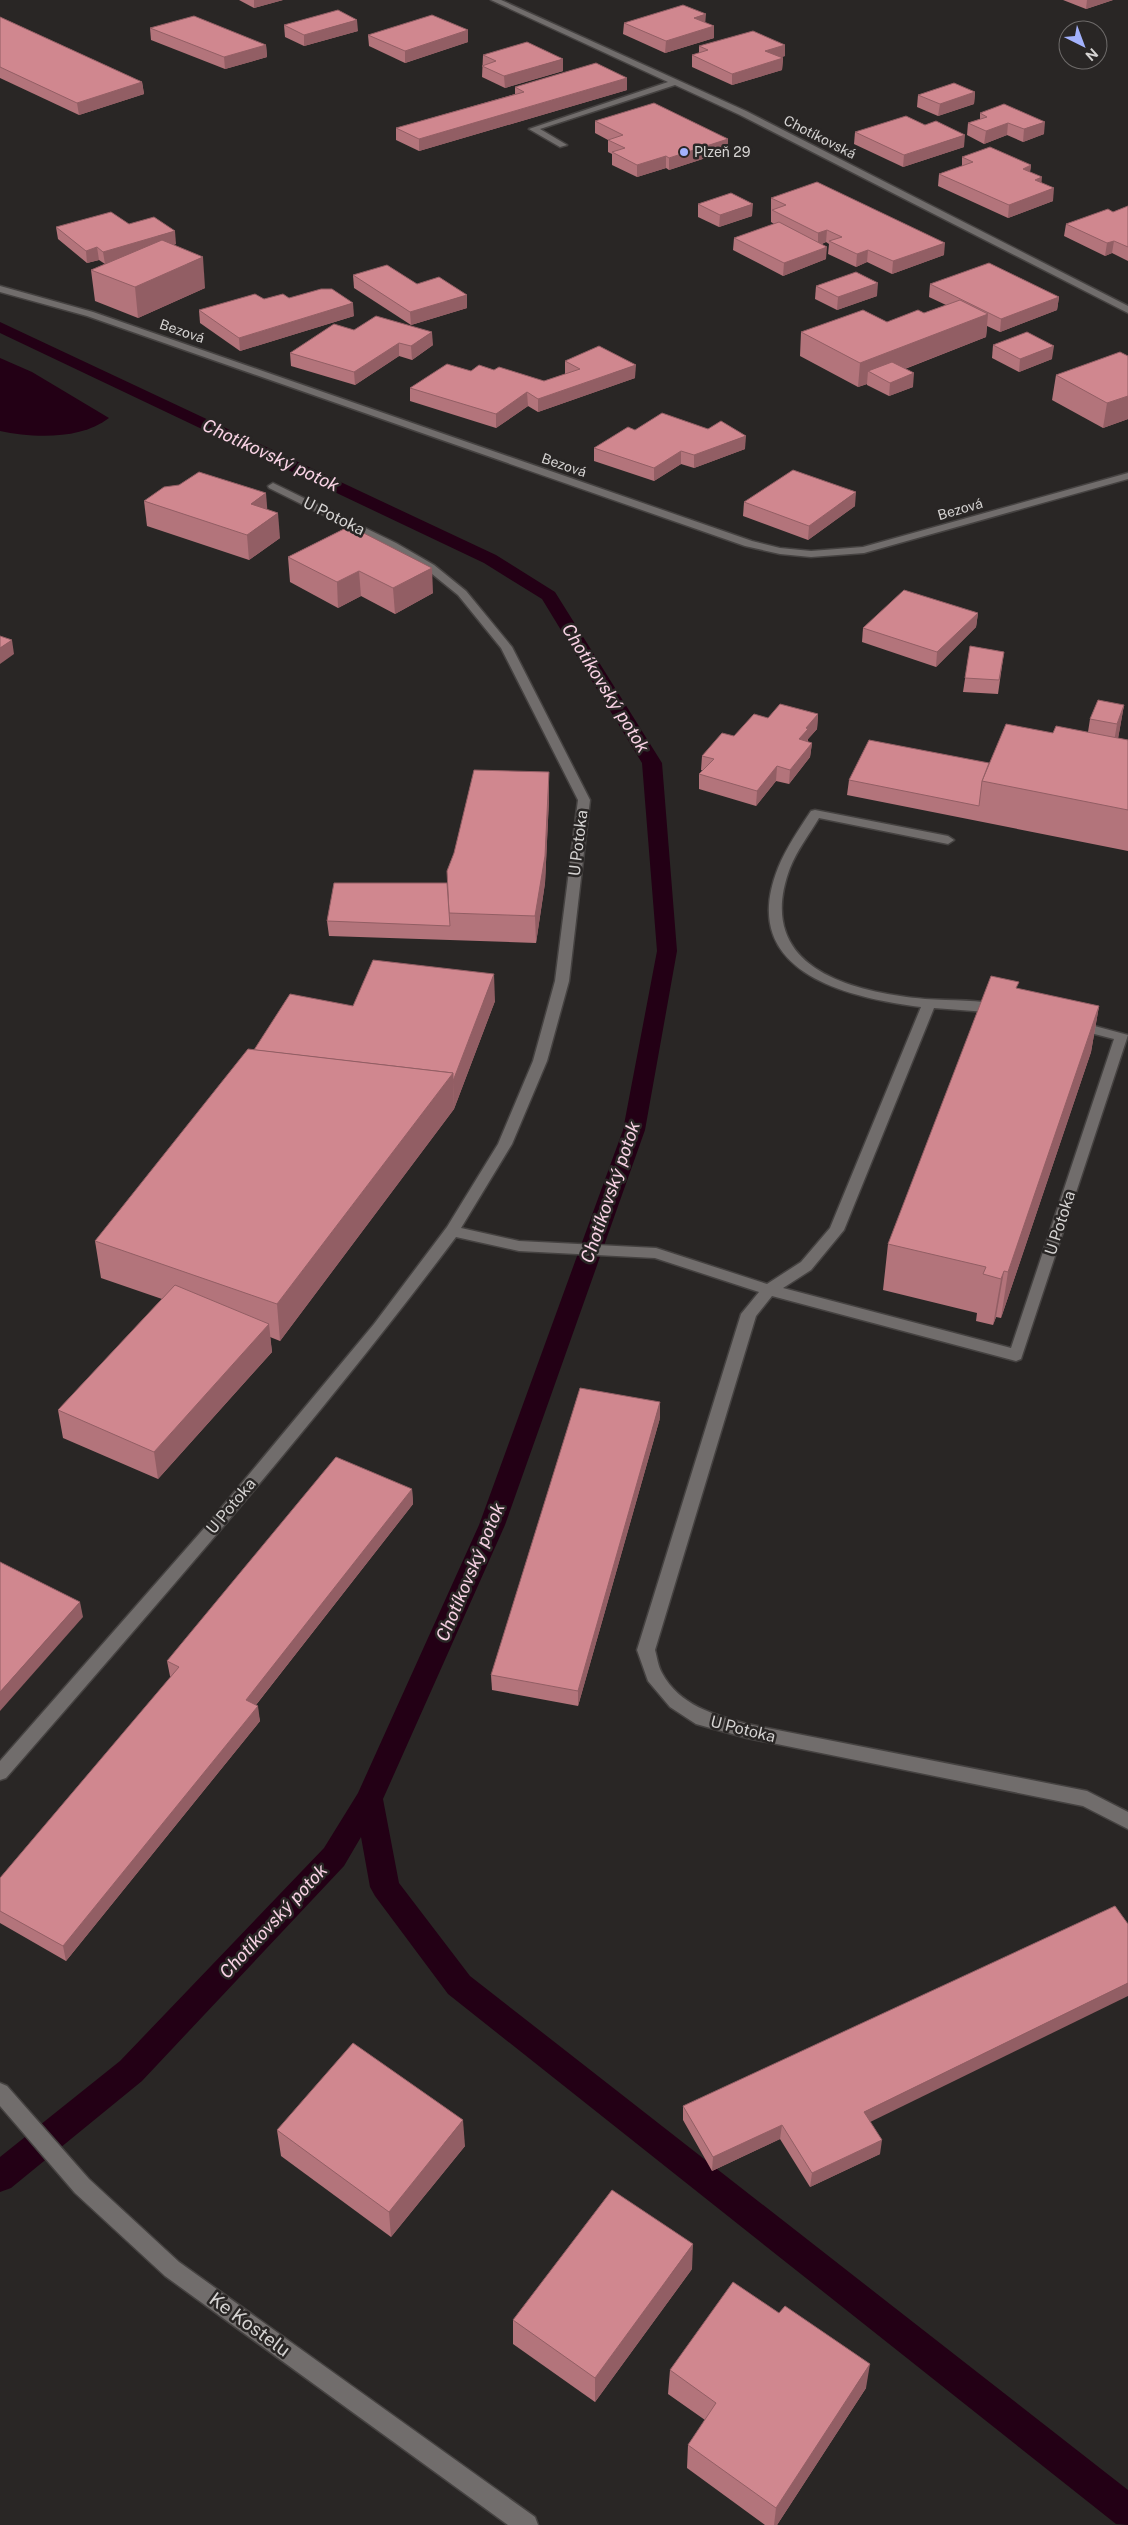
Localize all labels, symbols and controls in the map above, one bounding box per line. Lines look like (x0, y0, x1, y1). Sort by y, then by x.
north arrow (1058, 20, 1108, 70)
text: N (1082, 45, 1101, 64)
street label: Chotíkovská (781, 112, 859, 162)
place label: Plzeň 29 (694, 144, 751, 160)
marker: Plzeň 29 (678, 146, 690, 158)
street label: Bezová (158, 316, 206, 346)
water label: Chotíkovský potok (199, 414, 343, 496)
street label: Bezová (540, 450, 588, 480)
street label: U Potoka (300, 493, 368, 539)
street label: Bezová (936, 495, 984, 523)
water label: Chotíkovský potok (558, 620, 654, 757)
street label: U Potoka (565, 809, 591, 877)
water label: Chotíkovský potok (576, 1118, 644, 1265)
street label: U Potoka (1041, 1188, 1079, 1258)
street label: U Potoka (202, 1474, 260, 1538)
water label: Chotíkovský potok (431, 1499, 509, 1644)
street label: U Potoka (708, 1712, 778, 1746)
water label: Chotíkovský potok (215, 1859, 331, 1982)
street label: Ke Kostelu (205, 2287, 295, 2361)

